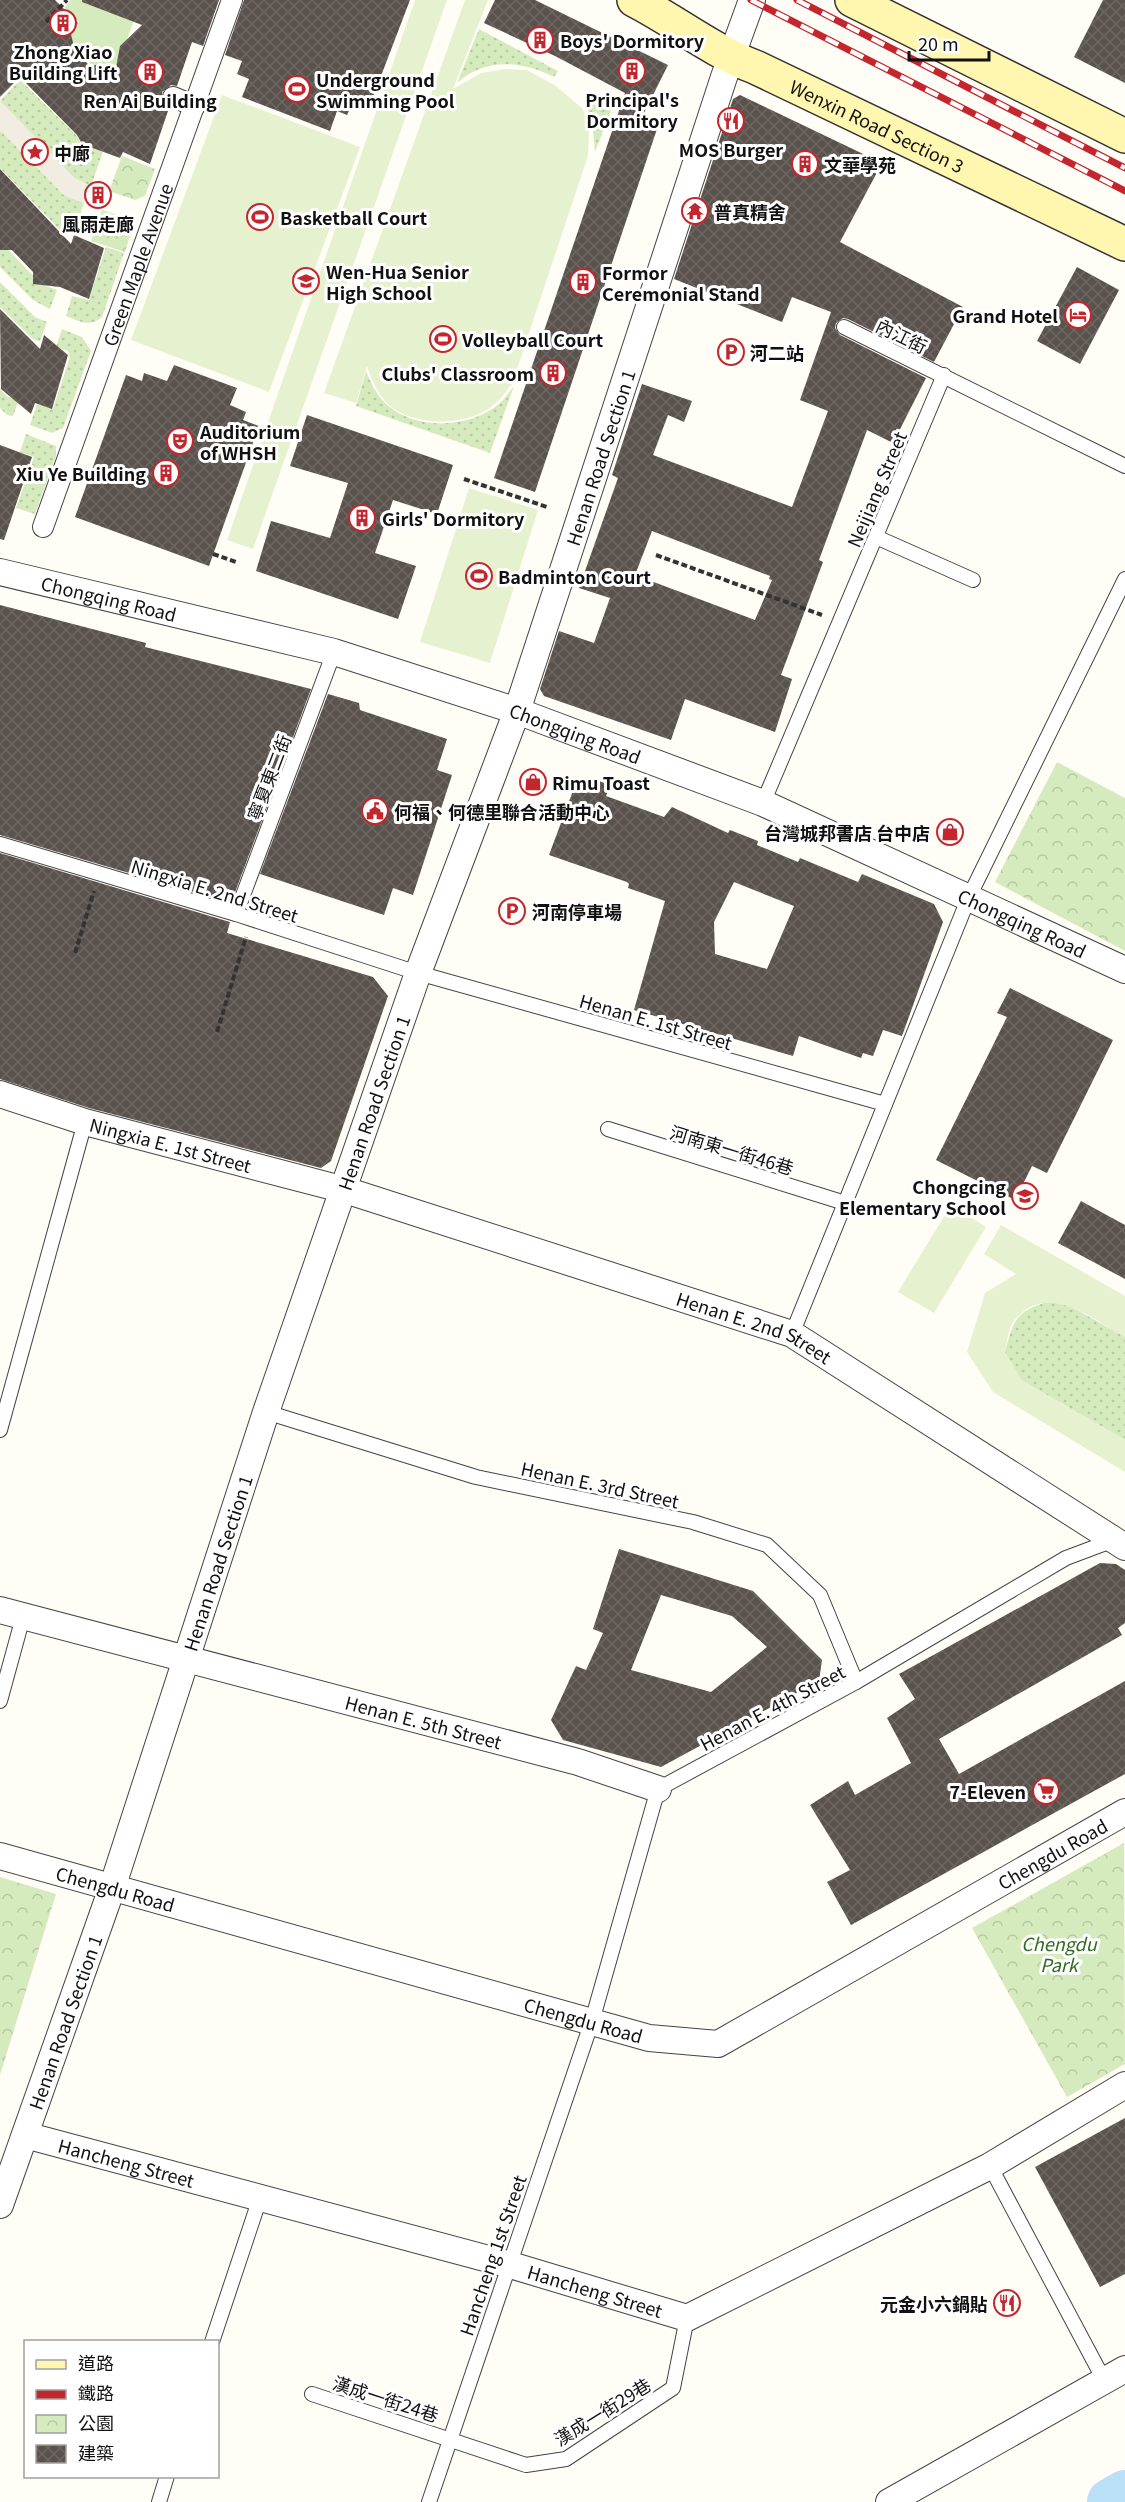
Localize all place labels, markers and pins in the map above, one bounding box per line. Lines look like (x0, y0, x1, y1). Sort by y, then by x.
building icon: Zhong Xiao Building Lift (48, 8, 78, 38)
building icon: Boys' Dormitory (525, 25, 555, 55)
place label: Boys' Dormitory (560, 27, 705, 53)
place label: Zhong Xiao Building Lift (9, 38, 118, 85)
building icon: Principal's Dormitory (617, 56, 647, 86)
building icon: Ren Ai Building (135, 57, 165, 87)
place label: Underground Swimming Pool (316, 66, 455, 113)
sports icon: Underground Swimming Pool (282, 74, 312, 104)
place label: Principal's Dormitory (585, 86, 679, 133)
place label: Ren Ai Building (83, 87, 217, 113)
restaurant icon: MOS Burger (716, 106, 746, 136)
place label: MOS Burger (679, 136, 783, 162)
place icon: 中廊 (20, 137, 50, 167)
place label: 中廊 (54, 139, 90, 165)
building icon: 文華學苑 (790, 149, 820, 179)
place label: 文華學苑 (824, 151, 896, 177)
building icon: 風雨走廊 (83, 180, 113, 210)
temple icon: 普真精舍 (680, 196, 710, 226)
place label: 普真精舍 (714, 198, 786, 224)
sports icon: Basketball Court (245, 202, 275, 232)
place label: Basketball Court (280, 204, 427, 230)
place label: 風雨走廊 (62, 210, 134, 236)
place label: Wen-Hua Senior High School (326, 258, 469, 305)
place label: Formor Ceremonial Stand (602, 259, 760, 306)
school or university icon: Wen-Hua Senior High School (291, 266, 321, 296)
building icon: Formor Ceremonial Stand (568, 267, 598, 297)
hotel icon: Grand Hotel (1063, 300, 1093, 330)
place label: Grand Hotel (952, 302, 1058, 328)
sports icon: Volleyball Court (428, 324, 458, 354)
place label: Volleyball Court (461, 326, 604, 352)
parking icon: 河二站 (716, 337, 746, 367)
place label: 河二站 (750, 339, 804, 365)
building icon: Clubs' Classroom (538, 358, 568, 388)
place label: Clubs' Classroom (381, 360, 534, 386)
place label: Auditorium of WHSH (199, 418, 300, 465)
theatre icon: Auditorium of WHSH (165, 426, 195, 456)
building icon: Xiu Ye Building (151, 458, 181, 488)
place label: Xiu Ye Building (16, 460, 146, 486)
building icon: Girls' Dormitory (347, 503, 377, 533)
place label: Girls' Dormitory (382, 505, 525, 531)
sports icon: Badminton Court (464, 561, 494, 591)
place label: Badminton Court (498, 563, 651, 589)
shop icon: Rimu Toast (518, 767, 548, 797)
place label: Rimu Toast (552, 769, 650, 795)
public building icon: 何福、何德里聯合活動中心 (360, 796, 390, 826)
place label: 何福、何德里聯合活動中心 (394, 798, 610, 824)
shop icon: 台灣城邦書店 台中店 (935, 817, 965, 847)
place label: 台灣城邦書店 台中店 (764, 819, 930, 845)
parking icon: 河南停車場 (497, 896, 527, 926)
place label: 河南停車場 (532, 898, 622, 924)
place label: Chongcing Elementary School (839, 1173, 1006, 1220)
school or university icon: Chongcing Elementary School (1010, 1181, 1040, 1211)
supermarket icon: 7-Eleven (1031, 1776, 1061, 1806)
place label: 7-Eleven (950, 1778, 1026, 1804)
restaurant icon: 元金小六鍋貼 (992, 2288, 1022, 2318)
place label: 元金小六鍋貼 (880, 2290, 988, 2316)

